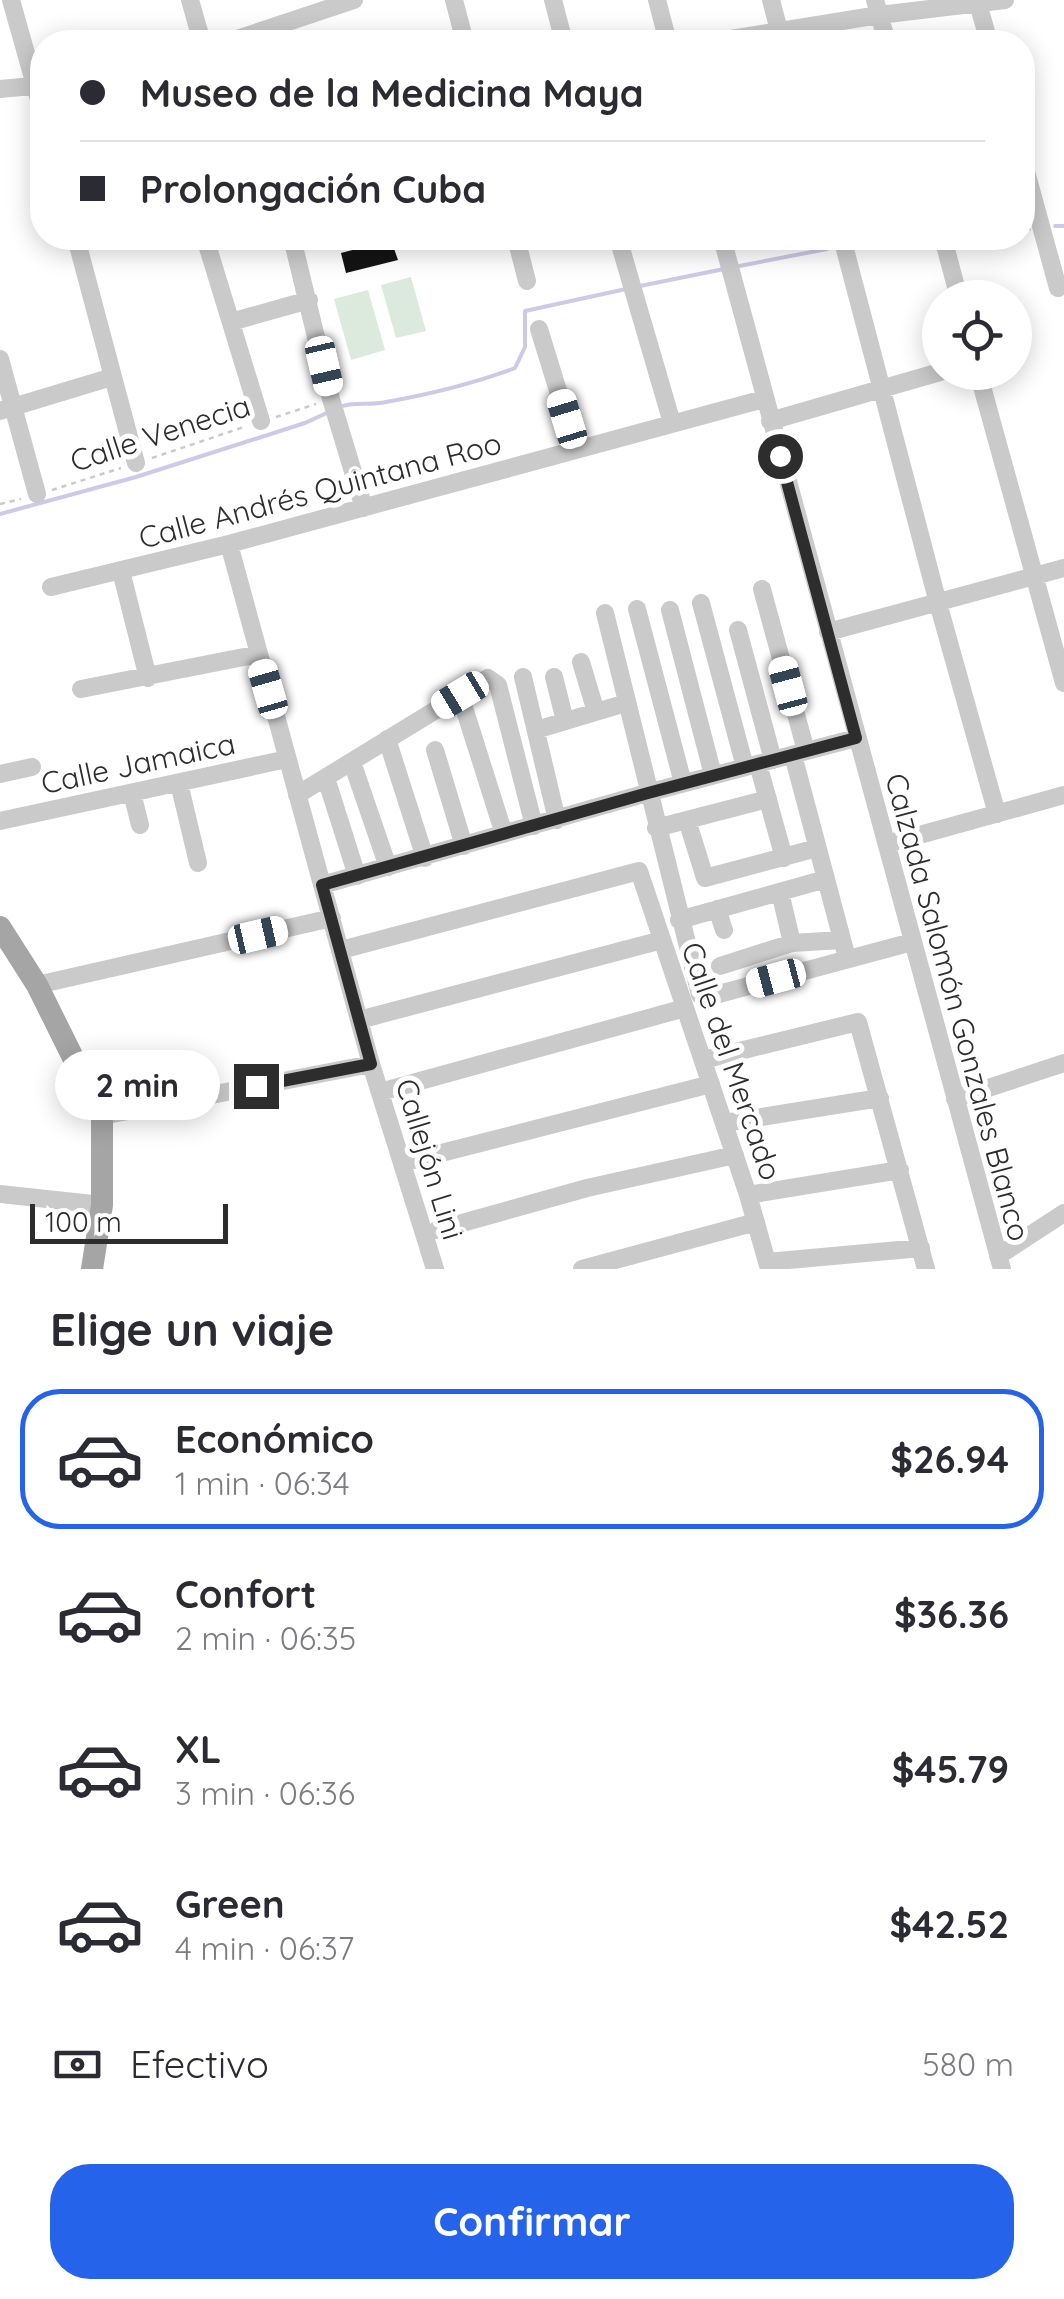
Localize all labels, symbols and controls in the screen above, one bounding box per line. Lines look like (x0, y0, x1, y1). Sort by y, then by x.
text: Museo de la Medicina Maya (140, 69, 644, 117)
text: Prolongación Cuba (140, 165, 486, 213)
map controls (922, 280, 1032, 390)
button: locate (922, 280, 1032, 390)
car (303, 333, 345, 399)
street label: Calle Venecia (65, 386, 255, 480)
car (544, 386, 590, 452)
street label: Calle Andrés Quintana Roo (135, 423, 505, 557)
route start (758, 434, 803, 479)
car (766, 653, 810, 719)
car (245, 656, 291, 722)
car (427, 667, 493, 723)
street label: Calle Jamaica (37, 724, 239, 802)
street label: Calzada Salomón Gonzales Blanco (877, 769, 1039, 1245)
car (225, 914, 291, 956)
street label: Calle del Mercado (673, 937, 791, 1185)
car (743, 956, 809, 1000)
callout: 2 min (56, 1051, 221, 1121)
route end (234, 1064, 279, 1109)
text: 2 min (96, 1065, 179, 1105)
street label: Callejón Lini (388, 1074, 472, 1244)
scale bar (30, 1199, 228, 1244)
text: 100 m (45, 1204, 122, 1239)
text: Elige un viaje (50, 1301, 334, 1357)
icon: car (55, 1414, 145, 1504)
text: Económico (175, 1415, 374, 1463)
text: $26.94 (890, 1435, 1009, 1483)
text: 1 min · 06:34 (175, 1463, 350, 1503)
icon: car (55, 1569, 145, 1659)
text: Confort (175, 1570, 316, 1618)
text: $36.36 (894, 1590, 1009, 1638)
text: 2 min · 06:35 (175, 1618, 356, 1658)
icon: car (55, 1724, 145, 1814)
text: XL (175, 1725, 221, 1773)
text: $45.79 (892, 1745, 1009, 1793)
text: 3 min · 06:36 (175, 1773, 355, 1813)
icon: car (55, 1879, 145, 1969)
text: Green (175, 1880, 285, 1928)
text: $42.52 (889, 1900, 1009, 1948)
text: 4 min · 06:37 (175, 1928, 354, 1968)
icon: cash (50, 2037, 105, 2092)
text: Efectivo (130, 2040, 269, 2088)
text: 580 m (922, 2044, 1014, 2084)
button: Confirmar (50, 2164, 1014, 2279)

